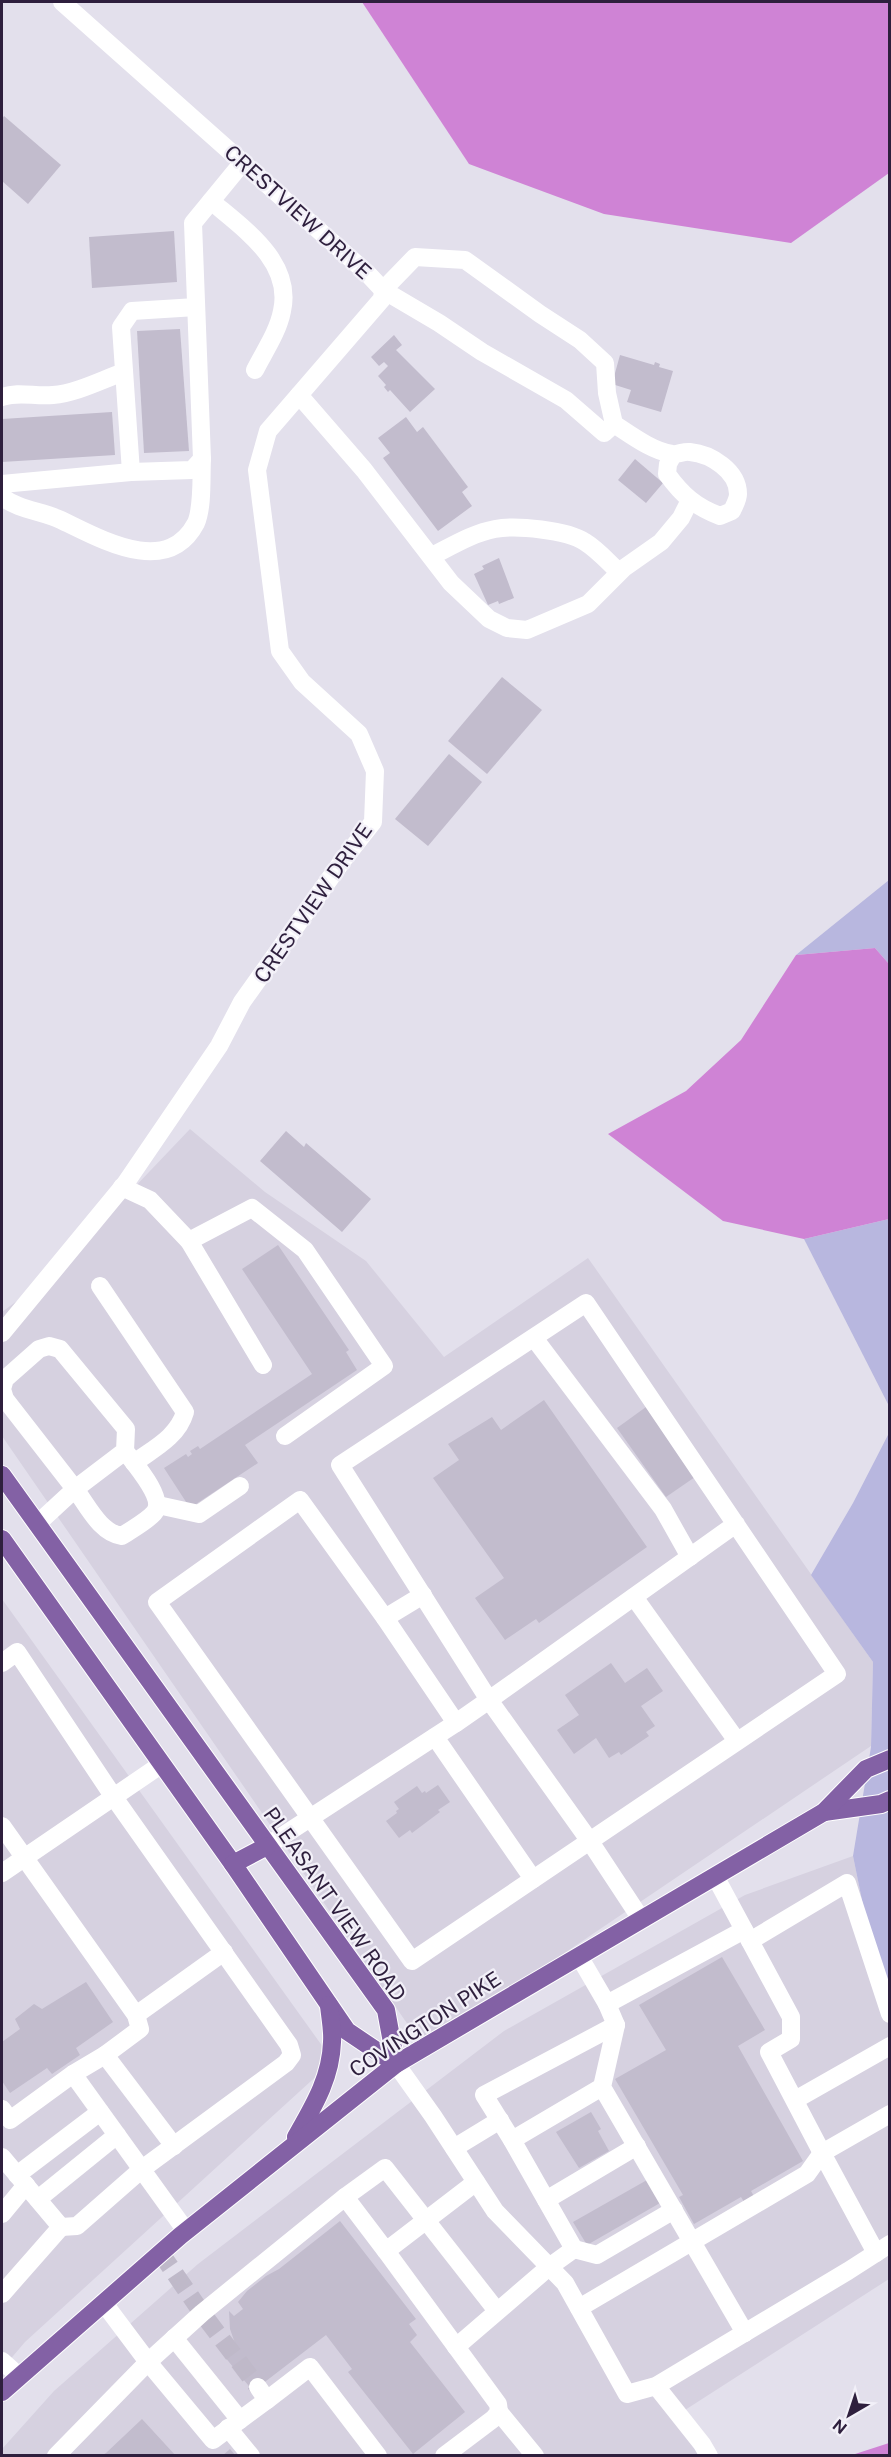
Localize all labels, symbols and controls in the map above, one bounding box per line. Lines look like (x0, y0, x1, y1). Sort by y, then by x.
street label: CRESTVIEW DRIVE (219, 140, 377, 284)
street label: CRESTVIEW DRIVE (249, 818, 377, 988)
street label: PLEASANT VIEW ROAD (259, 1802, 411, 2006)
street label: COVINGTON PIKE (345, 1966, 505, 2082)
north arrow (819, 2385, 879, 2445)
text: N (829, 2415, 851, 2438)

